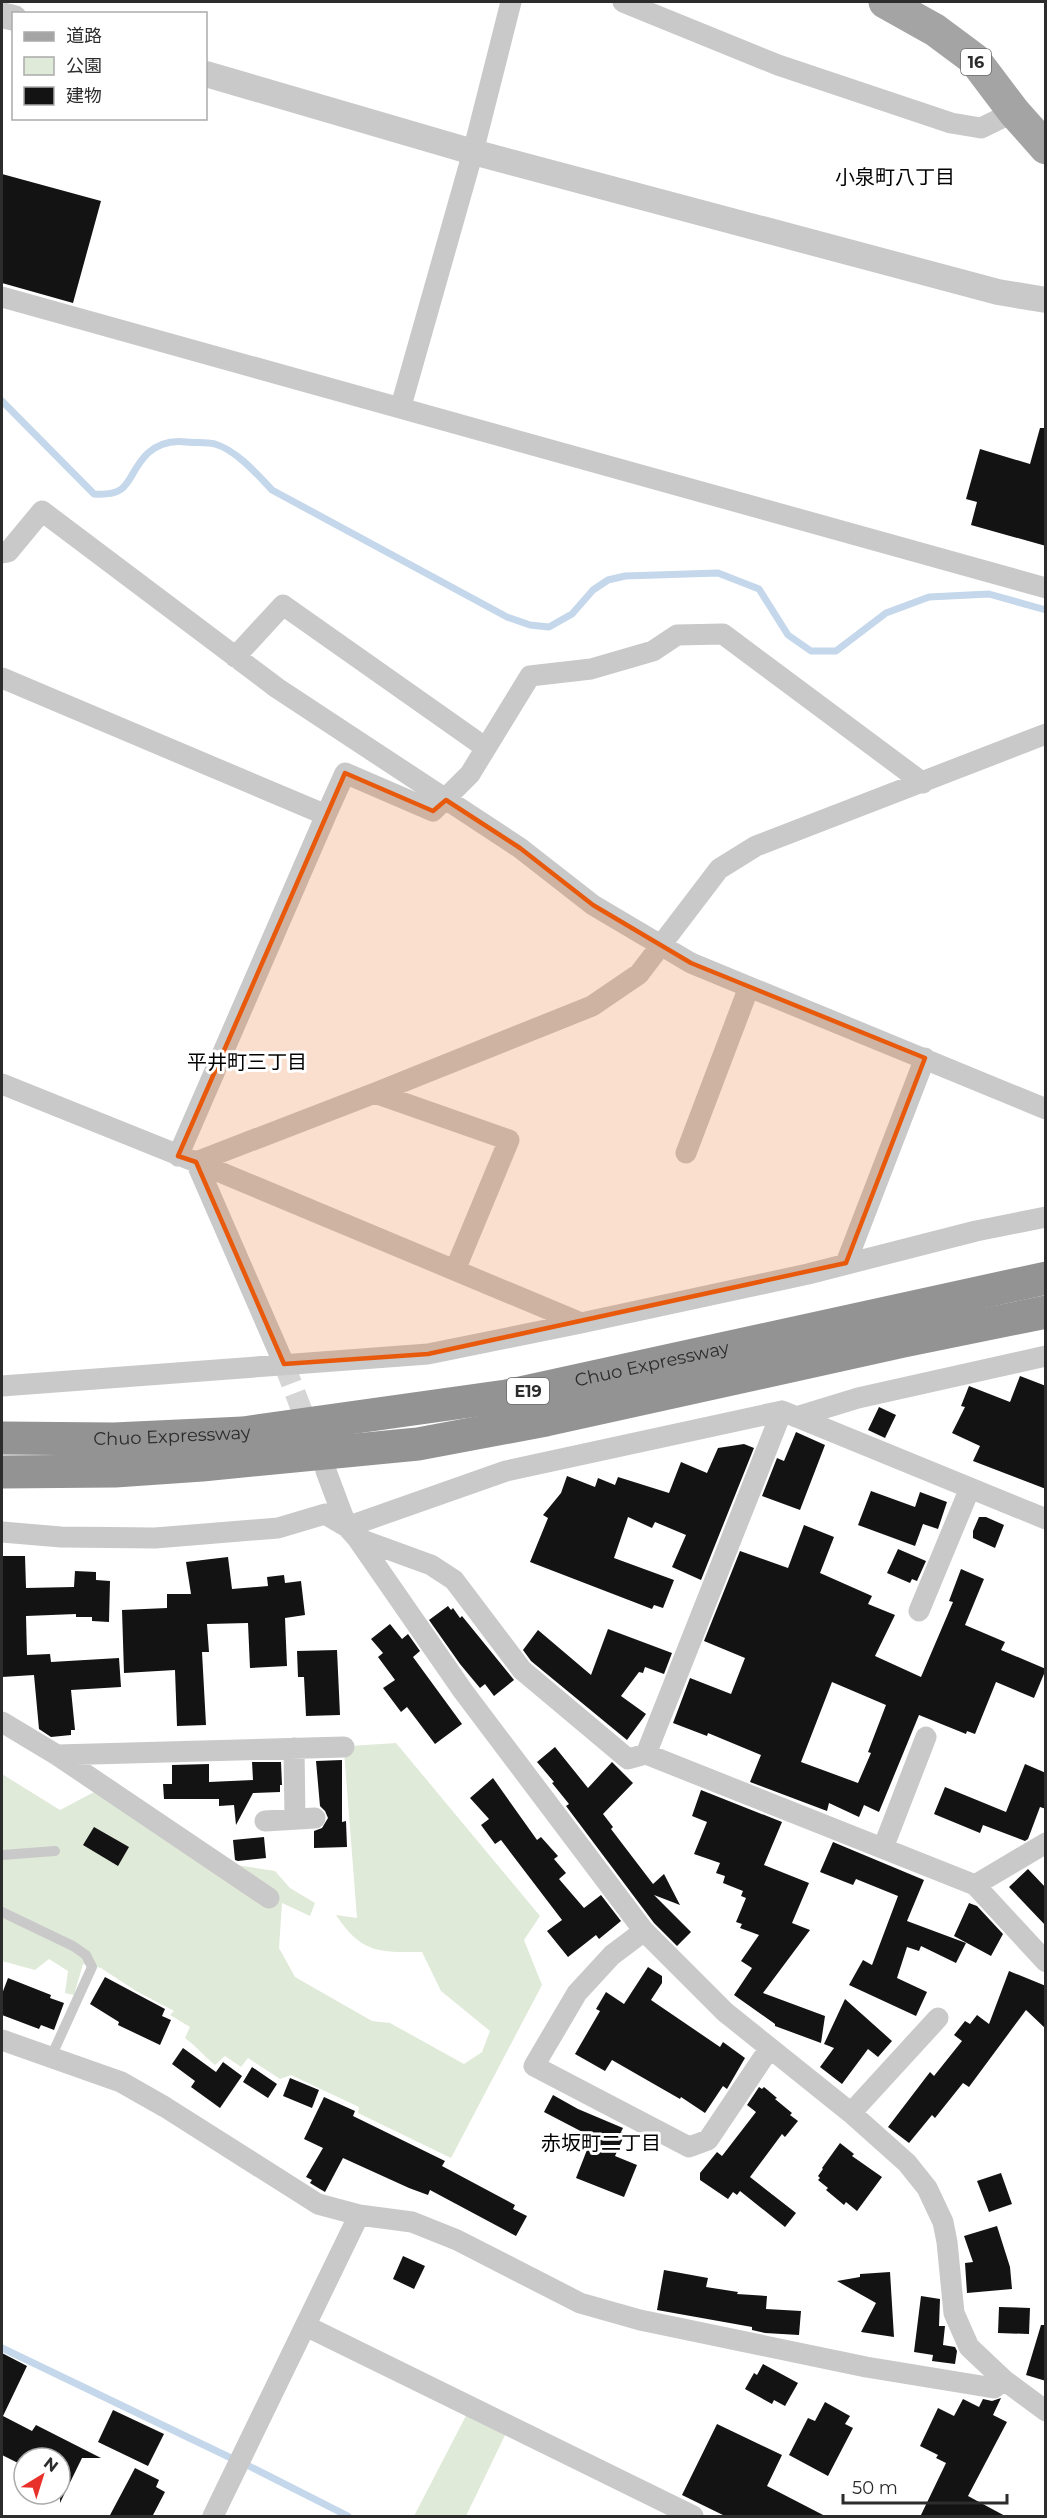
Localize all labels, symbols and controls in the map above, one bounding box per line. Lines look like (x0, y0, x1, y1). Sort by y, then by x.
legend (12, 12, 207, 120)
text: 道路 (66, 25, 102, 47)
road number: 16 (961, 49, 991, 75)
text: 公園 (66, 55, 102, 77)
text: 建物 (66, 85, 102, 107)
district label: 小泉町八丁目 (835, 165, 955, 189)
district label: 平井町三丁目 (187, 1050, 307, 1074)
street label: Chuo Expressway (573, 1337, 731, 1392)
road number: E19 (507, 1378, 549, 1404)
street label: Chuo Expressway (93, 1421, 252, 1450)
district label: 赤坂町二丁目 (541, 2131, 661, 2155)
north arrow (12, 2446, 72, 2506)
text: N (40, 2453, 62, 2476)
scale bar (843, 2467, 1006, 2505)
text: 50 m (852, 2477, 898, 2499)

